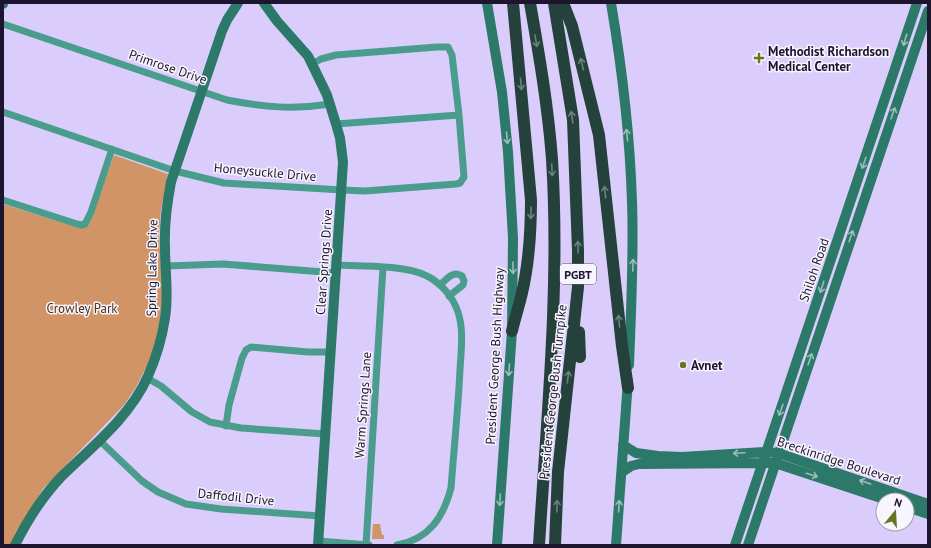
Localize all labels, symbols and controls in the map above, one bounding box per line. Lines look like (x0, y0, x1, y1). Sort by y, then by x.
one-way arrow (901, 33, 908, 46)
one-way arrow (533, 35, 541, 48)
place label: Methodist Richardson Medical Center (768, 43, 889, 75)
street label: Primrose Drive (127, 46, 209, 88)
marker: Methodist Richardson Medical Center (753, 52, 765, 64)
one-way arrow (578, 58, 586, 71)
one-way arrow (517, 77, 524, 90)
one-way arrow (890, 107, 897, 120)
one-way arrow (568, 111, 576, 124)
one-way arrow (624, 129, 631, 142)
one-way arrow (503, 131, 510, 144)
one-way arrow (859, 157, 867, 169)
street label: Honeysuckle Drive (213, 159, 317, 185)
one-way arrow (549, 163, 556, 176)
one-way arrow (602, 186, 609, 199)
one-way arrow (527, 206, 535, 219)
street label: Clear Springs Drive (312, 208, 336, 316)
street label: Spring Lake Drive (143, 219, 161, 317)
one-way arrow (848, 231, 856, 243)
street label: Shiloh Road (795, 236, 833, 304)
one-way arrow (574, 241, 582, 254)
one-way arrow (629, 259, 636, 272)
one-way arrow (509, 261, 517, 274)
road number: PGBT (560, 264, 596, 284)
street label: President George Bush Highway (482, 267, 508, 445)
one-way arrow (817, 280, 825, 292)
park label: Crowley Park (46, 300, 118, 317)
street label: President George Bush Turnpike (535, 304, 571, 480)
one-way arrow (615, 315, 623, 328)
street label: Warm Springs Lane (351, 351, 375, 459)
one-way arrow (807, 353, 814, 366)
place label: Avnet (691, 357, 723, 374)
marker: Avnet (678, 360, 688, 370)
one-way arrow (505, 363, 512, 376)
one-way arrow (565, 371, 572, 384)
one-way arrow (777, 403, 784, 416)
street label: Breckinridge Boulevard (775, 433, 903, 489)
one-way arrow (733, 450, 746, 457)
one-way arrow (806, 472, 819, 479)
one-way arrow (859, 478, 871, 486)
street label: Daffodil Drive (197, 485, 275, 509)
north arrow (875, 492, 915, 532)
one-way arrow (496, 493, 503, 506)
text: N (892, 495, 904, 510)
one-way arrow (553, 500, 560, 513)
one-way arrow (616, 500, 623, 513)

